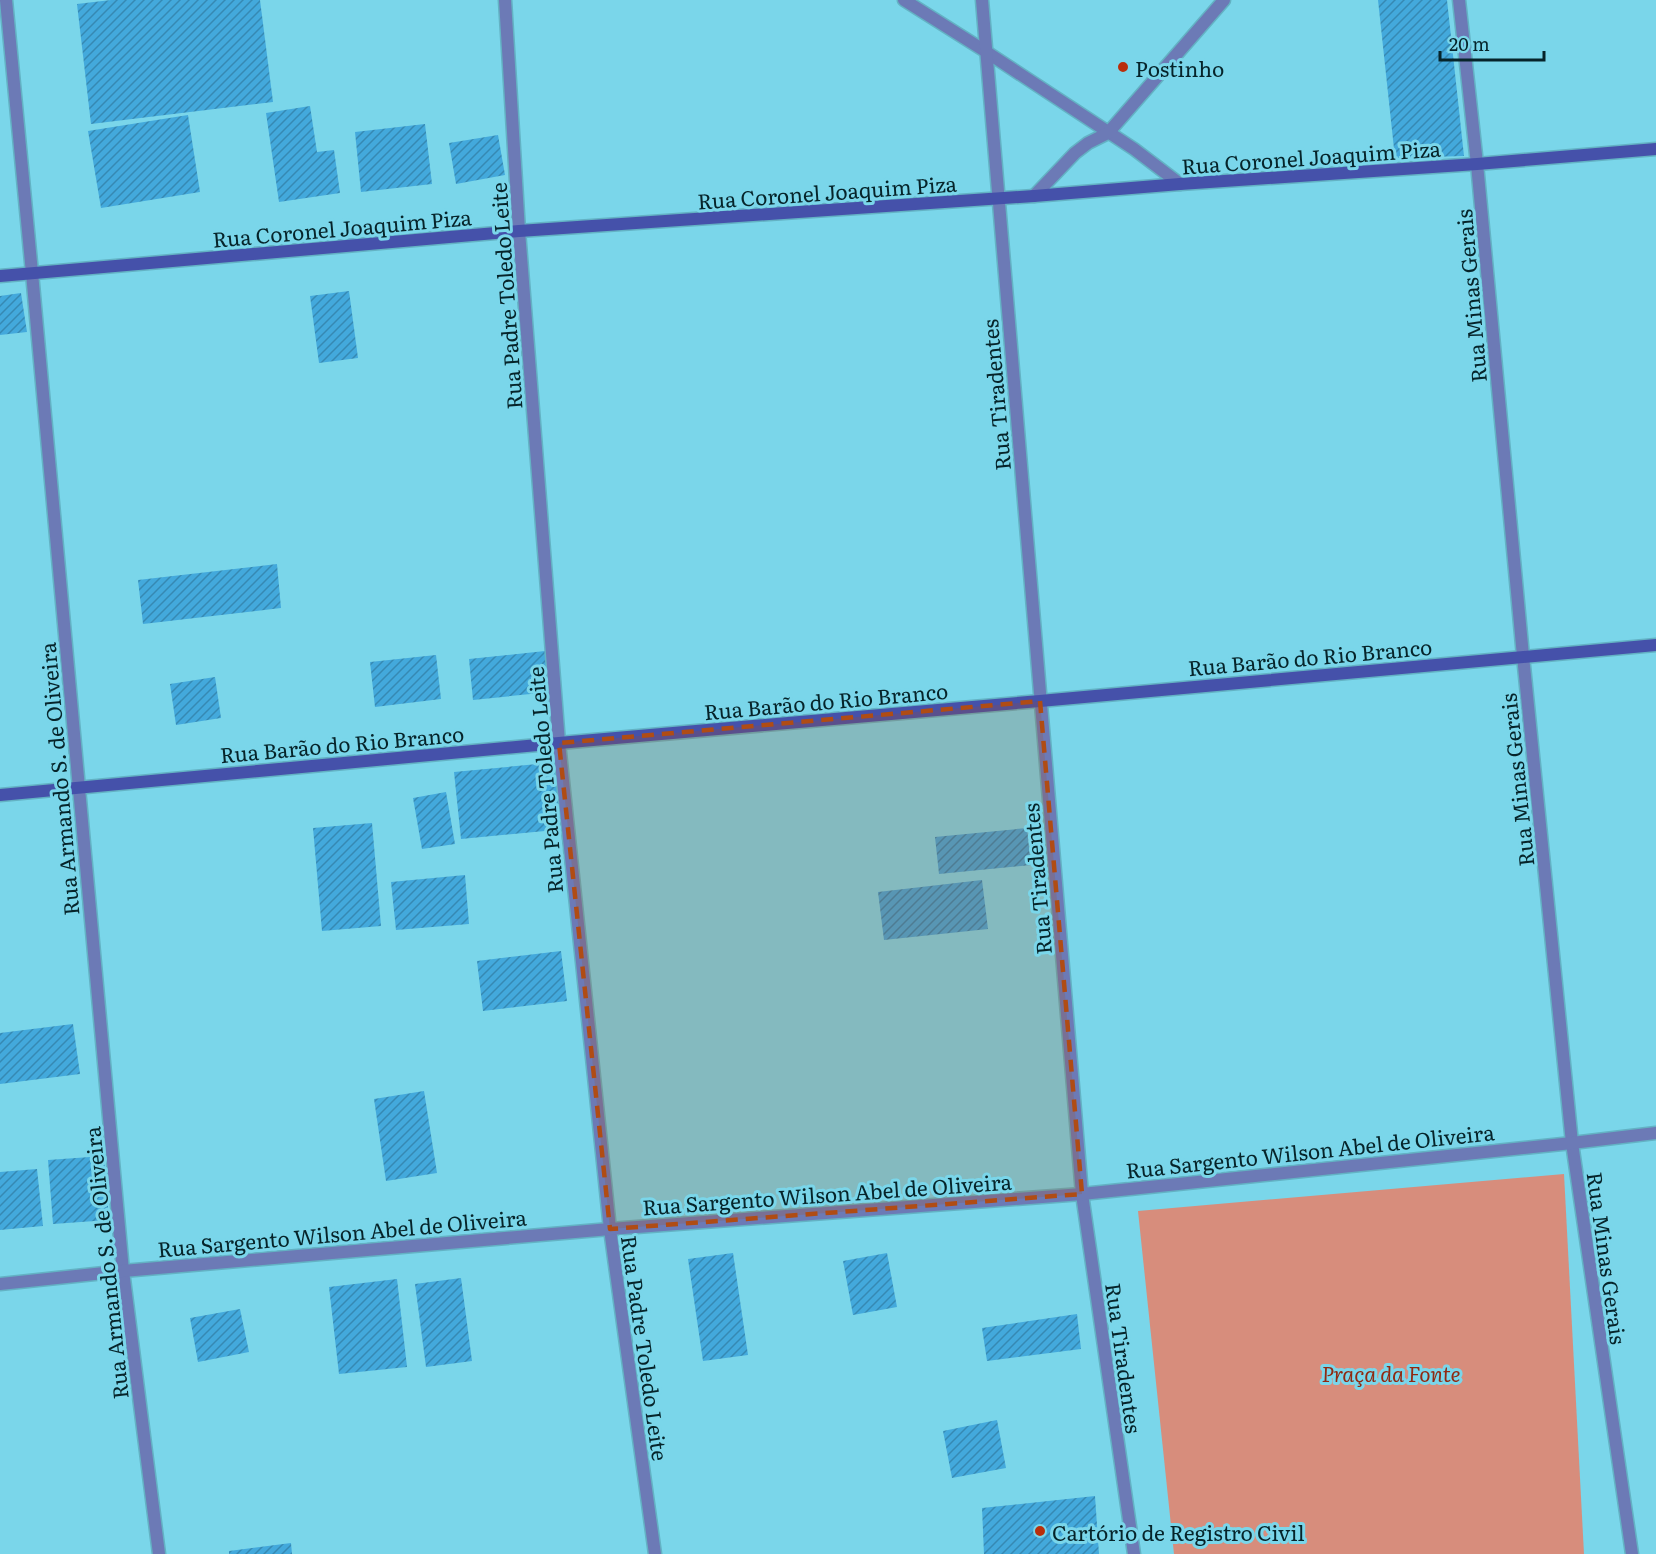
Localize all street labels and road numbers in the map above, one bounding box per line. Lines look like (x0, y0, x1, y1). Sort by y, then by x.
street label: Rua Coronel Joaquim Piza (1180, 131, 1442, 181)
street label: Rua Coronel Joaquim Piza (696, 166, 958, 216)
street label: Rua Padre Toledo Leite (482, 181, 528, 410)
street label: Rua Coronel Joaquim Piza (211, 200, 474, 254)
street label: Rua Minas Gerais (1447, 208, 1493, 384)
street label: Rua Tiradentes (973, 318, 1017, 472)
street label: Rua Barão do Rio Branco (1187, 630, 1433, 682)
street label: Rua Armando S. de Oliveira (31, 640, 85, 917)
street label: Rua Padre Toledo Leite (519, 665, 569, 895)
street label: Rua Barão do Rio Branco (703, 674, 949, 726)
street label: Rua Minas Gerais (1491, 692, 1541, 868)
street label: Rua Barão do Rio Branco (219, 717, 465, 769)
street label: Rua Tiradentes (1014, 802, 1058, 956)
street label: Rua Sargento Wilson Abel de Oliveira (1124, 1115, 1496, 1185)
street label: Rua Armando S. de Oliveira (75, 1124, 135, 1401)
street label: Rua Sargento Wilson Abel de Oliveira (641, 1165, 1014, 1221)
street label: Rua Minas Gerais (1581, 1170, 1635, 1346)
street label: Rua Sargento Wilson Abel de Oliveira (156, 1200, 529, 1264)
street label: Rua Padre Toledo Leite (615, 1233, 677, 1463)
street label: Rua Tiradentes (1099, 1281, 1151, 1435)

